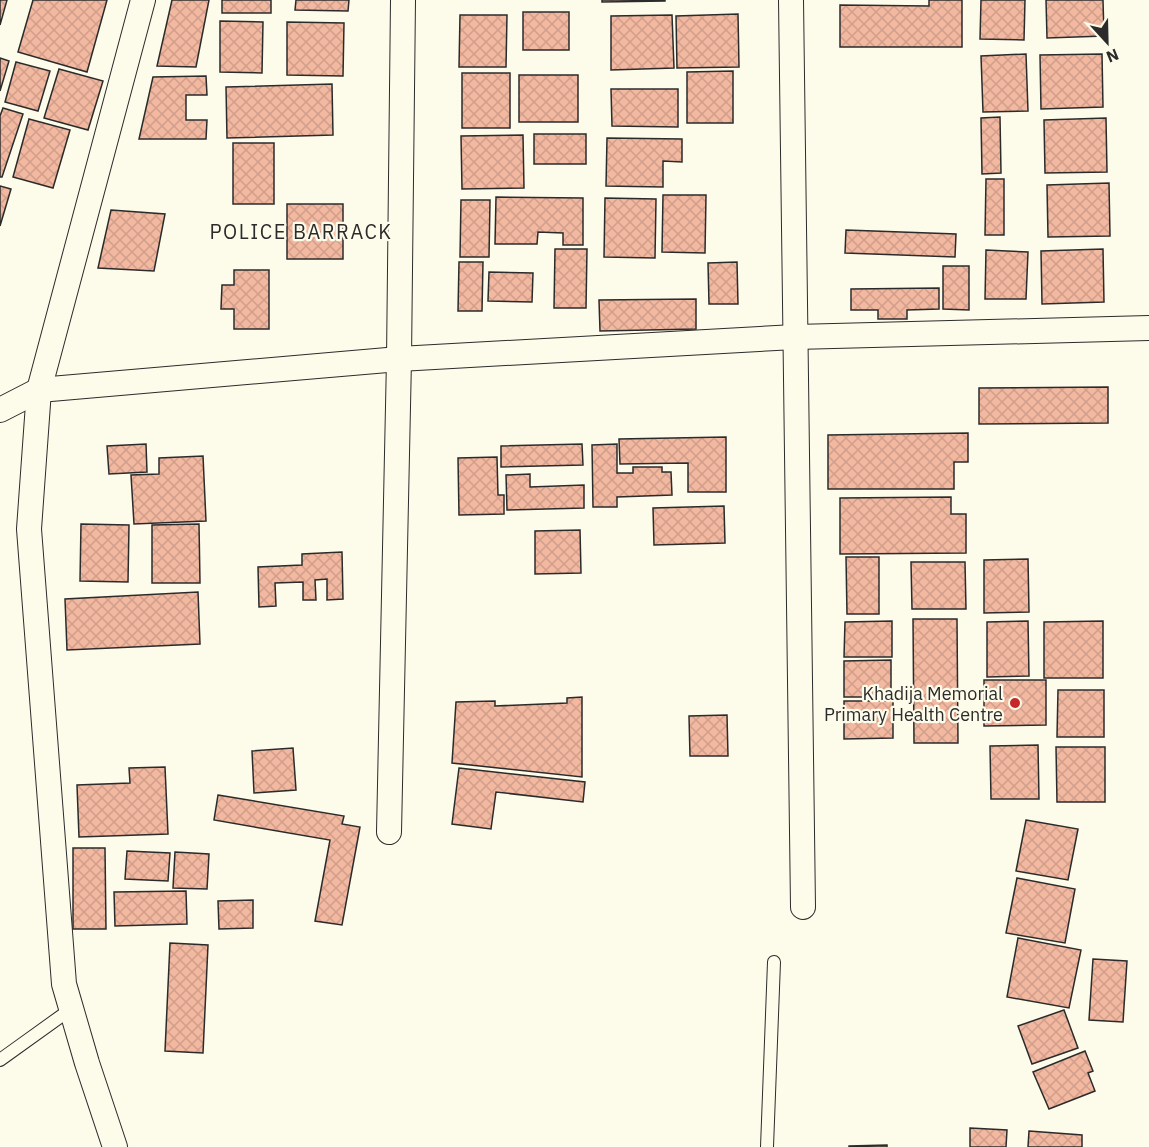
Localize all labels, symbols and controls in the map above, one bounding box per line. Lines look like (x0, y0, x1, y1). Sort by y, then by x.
north arrow (1077, 12, 1137, 72)
text: N (1103, 44, 1122, 67)
district label: POLICE BARRACK (210, 218, 393, 245)
place label: Khadija Memorial Primary Health Centre (824, 682, 1003, 726)
marker: Khadija Memorial Primary Health Centre (1008, 696, 1022, 710)

